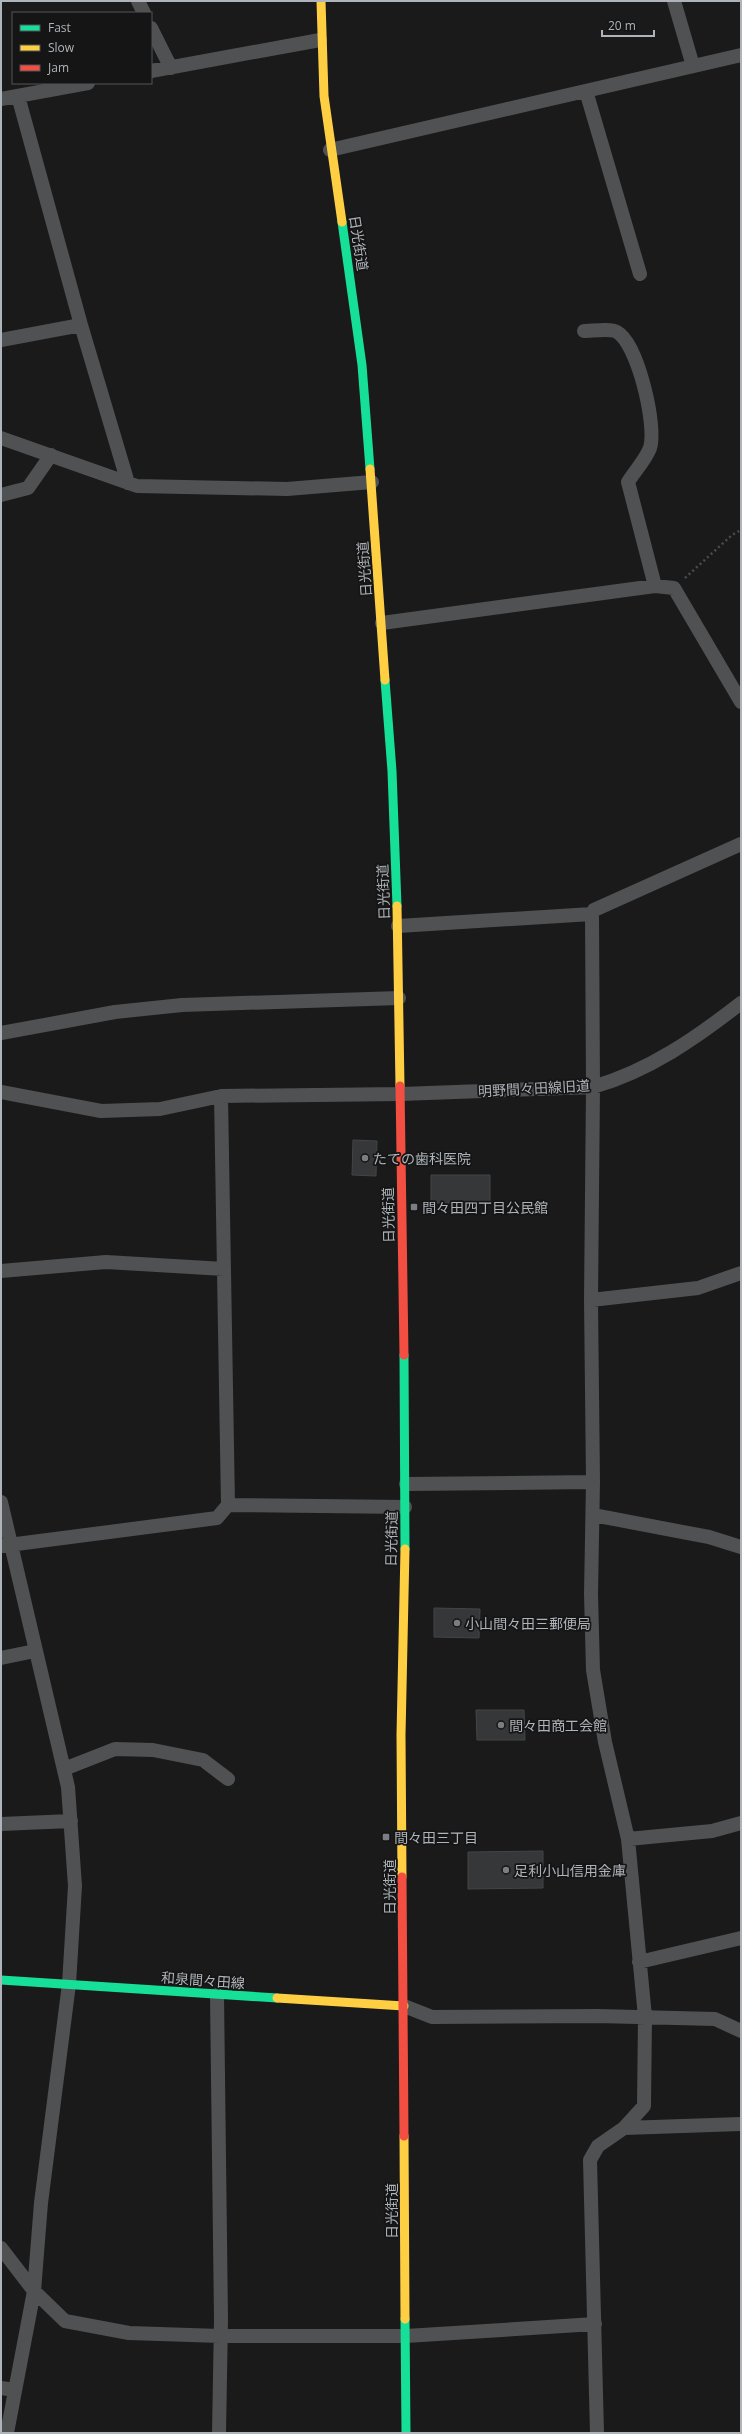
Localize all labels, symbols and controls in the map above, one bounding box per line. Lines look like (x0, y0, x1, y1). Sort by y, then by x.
legend (12, 12, 152, 84)
scale bar (602, 12, 654, 38)
text: 20 m (608, 17, 636, 34)
text: Fast (48, 19, 71, 36)
text: Slow (48, 39, 75, 56)
text: Jam (47, 59, 69, 76)
street label: 日光街道 (345, 214, 373, 272)
street label: 日光街道 (353, 540, 375, 598)
street label: 日光街道 (373, 864, 393, 920)
street label: 明野間々田線旧道 (478, 1076, 590, 1100)
place label: たての歯科医院 (373, 1149, 471, 1168)
marker: たての歯科医院 (360, 1153, 370, 1163)
street label: 日光街道 (378, 1187, 398, 1243)
place label: 間々田四丁目公民館 (422, 1198, 548, 1217)
marker: 間々田四丁目公民館 (409, 1202, 419, 1212)
street label: 日光街道 (381, 1511, 401, 1567)
place label: 小山間々田三郵便局 (465, 1614, 591, 1633)
marker: 小山間々田三郵便局 (452, 1618, 462, 1628)
place label: 間々田商工会館 (509, 1716, 607, 1735)
marker: 間々田商工会館 (496, 1720, 506, 1730)
place label: 間々田三丁目 (394, 1828, 478, 1847)
marker: 間々田三丁目 (381, 1832, 391, 1842)
street label: 日光街道 (380, 1859, 399, 1915)
place label: 足利小山信用金庫 (514, 1861, 626, 1880)
marker: 足利小山信用金庫 (501, 1865, 511, 1875)
street label: 和泉間々田線 (160, 1968, 246, 1992)
street label: 日光街道 (382, 2183, 401, 2239)

